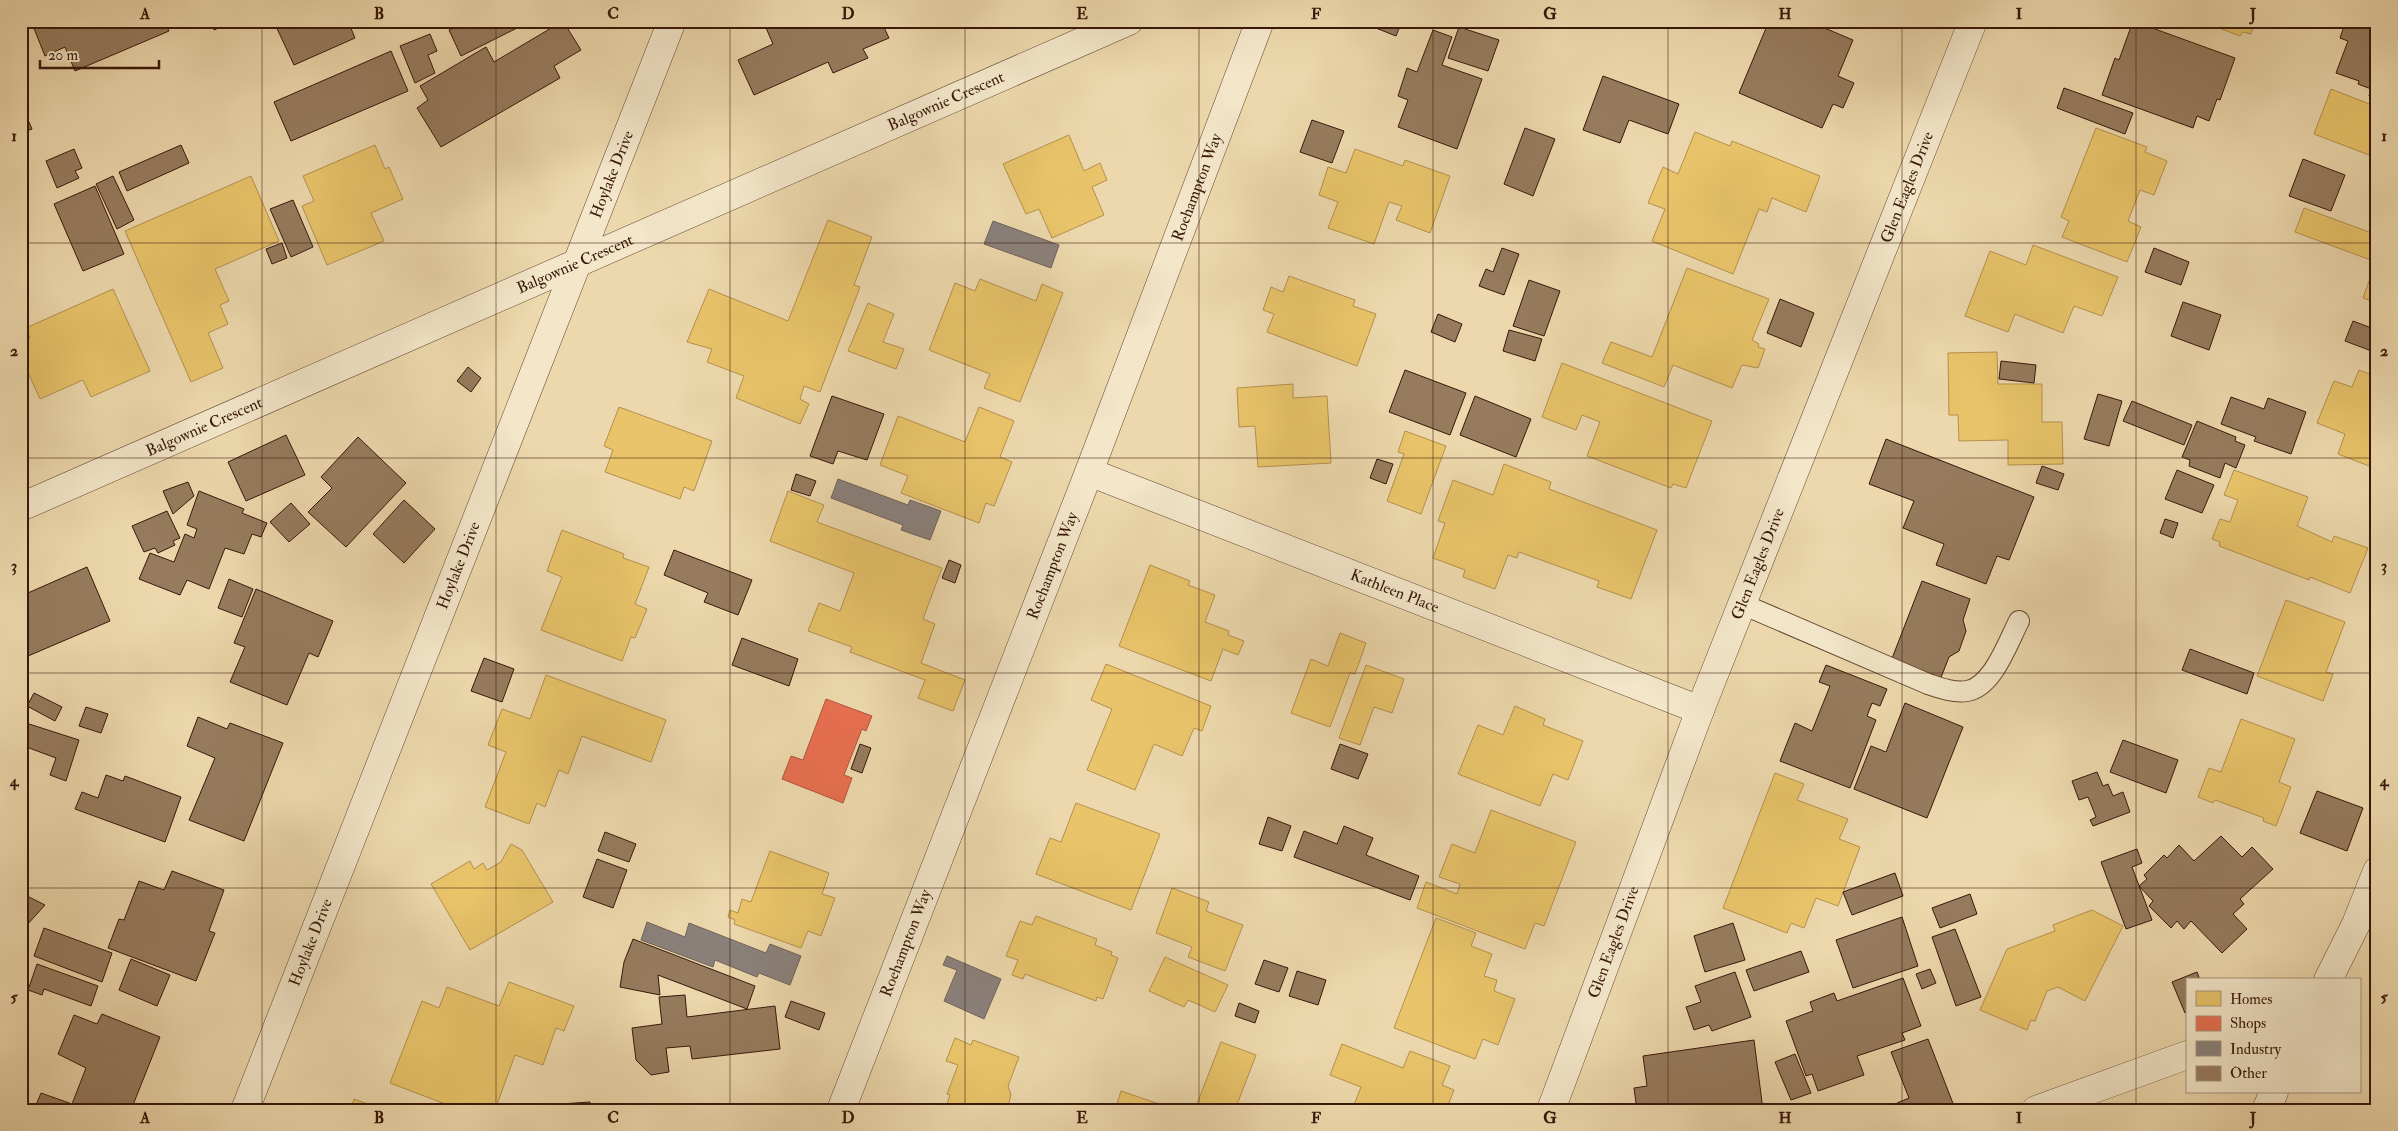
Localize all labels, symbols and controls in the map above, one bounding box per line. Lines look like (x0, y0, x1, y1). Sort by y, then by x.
text: A (139, 4, 151, 24)
text: B (374, 4, 384, 24)
text: C (607, 4, 619, 24)
text: D (841, 4, 855, 24)
text: E (1076, 4, 1088, 24)
text: F (1311, 4, 1321, 24)
text: G (1543, 4, 1557, 24)
text: H (1778, 4, 1792, 24)
text: I (2016, 4, 2023, 24)
text: J (2249, 4, 2257, 25)
scale bar (40, 38, 159, 70)
text: 20 m (48, 46, 78, 65)
street label: Balgownie Crescent (885, 67, 1007, 136)
text: 1 (11, 126, 17, 146)
text: 1 (2381, 126, 2387, 146)
street label: Hoylake Drive (586, 127, 638, 221)
street label: Glen Eagles Drive (1876, 129, 1938, 246)
street label: Roehampton Way (1167, 130, 1227, 244)
street label: Balgownie Crescent (514, 230, 636, 298)
text: 2 (10, 341, 18, 361)
text: 2 (2380, 341, 2388, 361)
street label: Balgownie Crescent (143, 392, 266, 461)
street label: Glen Eagles Drive (1727, 505, 1789, 622)
street label: Roehampton Way (1023, 508, 1083, 622)
street label: Hoylake Drive (432, 518, 485, 612)
text: 3 (11, 556, 17, 576)
text: 3 (2381, 556, 2387, 576)
street label: Kathleen Place (1347, 565, 1442, 617)
text: 4 (9, 771, 20, 791)
text: 4 (2379, 771, 2390, 791)
street label: Glen Eagles Drive (1584, 883, 1644, 1001)
street label: Roehampton Way (876, 886, 936, 1000)
street label: Hoylake Drive (285, 896, 337, 989)
legend (2186, 978, 2360, 1094)
text: 5 (10, 987, 18, 1007)
text: 5 (2380, 987, 2388, 1007)
text: Homes (2230, 990, 2272, 1009)
text: Shops (2230, 1014, 2266, 1034)
text: Industry (2230, 1040, 2281, 1059)
text: Other (2230, 1064, 2267, 1083)
text: A (139, 1108, 151, 1128)
text: B (374, 1108, 384, 1128)
text: C (607, 1108, 619, 1128)
text: D (841, 1108, 855, 1128)
text: E (1076, 1108, 1088, 1128)
text: F (1311, 1108, 1321, 1128)
text: G (1543, 1108, 1557, 1128)
text: H (1778, 1108, 1792, 1128)
text: I (2016, 1108, 2023, 1128)
text: J (2249, 1108, 2257, 1129)

